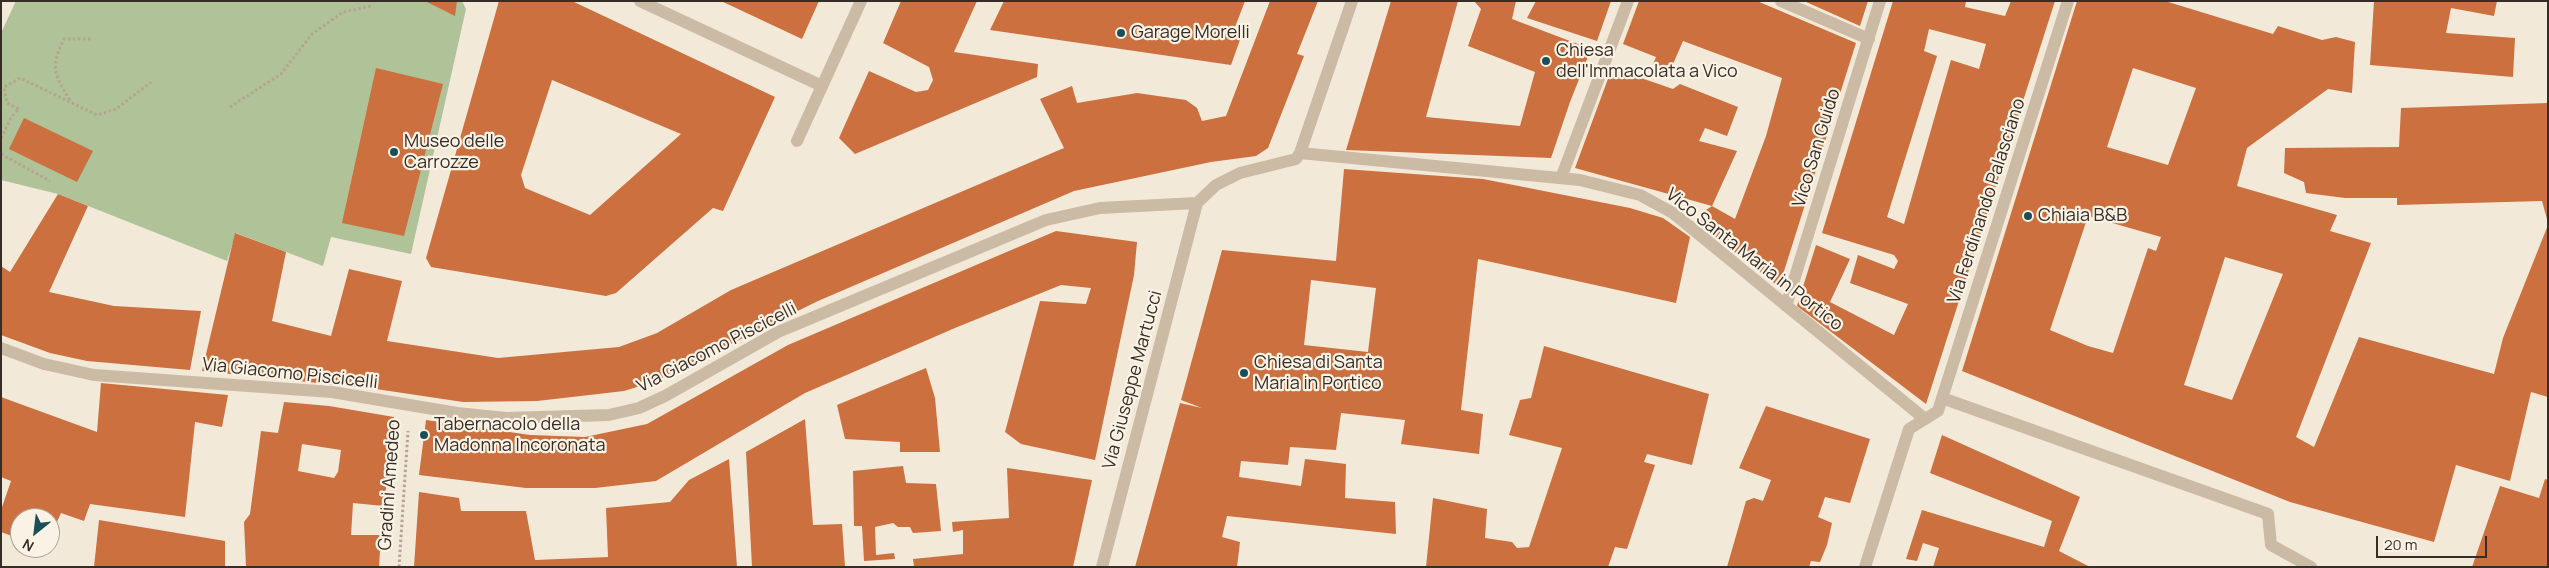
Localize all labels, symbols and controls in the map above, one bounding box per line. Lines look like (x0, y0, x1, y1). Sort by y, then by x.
place label: Garage Morelli (1131, 22, 1250, 44)
marker: Garage Morelli (1115, 27, 1127, 39)
place label: Chiesa dell'Immacolata a Vico (1556, 40, 1738, 82)
marker: Chiesa dell'Immacolata a Vico (1540, 55, 1552, 67)
street label: Vico San Guido (1789, 86, 1845, 210)
street label: Via Ferdinando Palasciano (1944, 96, 2030, 306)
place label: Museo delle Carrozze (404, 131, 504, 173)
marker: Museo delle Carrozze (388, 146, 400, 158)
street label: Vico Santa Maria in Portico (1661, 184, 1847, 336)
place label: Chiaia B&B (2038, 205, 2127, 227)
marker: Chiaia B&B (2022, 210, 2034, 222)
street label: Via Giuseppe Martucci (1099, 288, 1167, 472)
street label: Via Giacomo Piscicelli (634, 298, 800, 398)
place label: Chiesa di Santa Maria in Portico (1254, 352, 1383, 394)
street label: Via Giacomo Piscicelli (201, 354, 379, 394)
marker: Chiesa di Santa Maria in Portico (1238, 367, 1250, 379)
place label: Tabernacolo della Madonna Incoronata (434, 414, 605, 456)
street label: Gradini Amedeo (375, 419, 405, 551)
marker: Tabernacolo della Madonna Incoronata (418, 429, 430, 441)
north arrow (10, 508, 60, 558)
scale bar (2379, 526, 2490, 558)
text: 20 m (2384, 534, 2417, 555)
text: N (19, 535, 37, 556)

